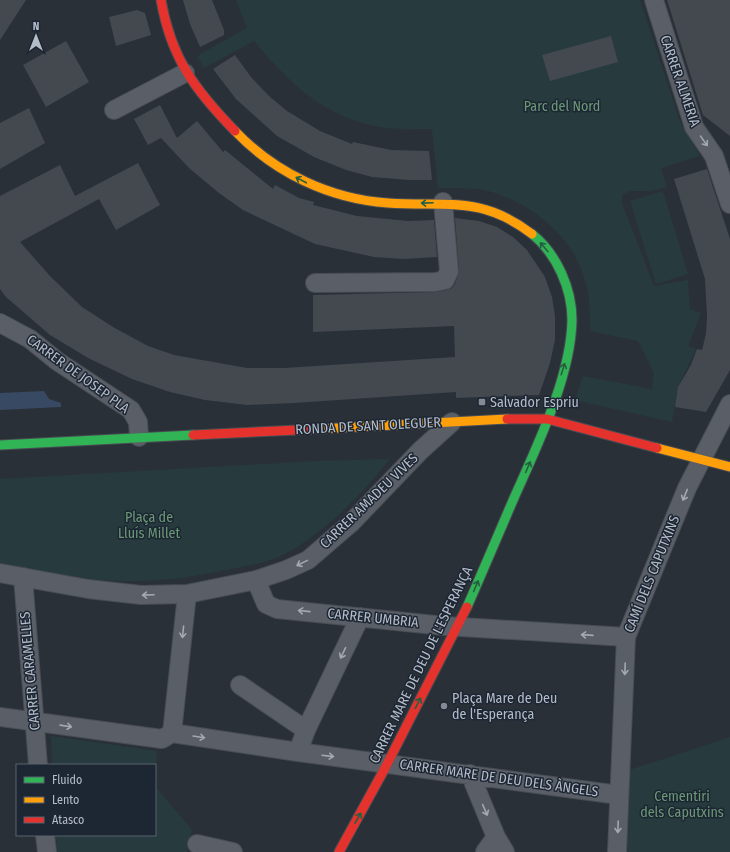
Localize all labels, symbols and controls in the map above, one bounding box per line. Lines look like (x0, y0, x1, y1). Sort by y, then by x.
north arrow (16, 16, 56, 56)
text: N (33, 20, 39, 33)
street label: CARRER ALMERIA (656, 33, 704, 130)
park label: Parc del Nord (524, 98, 600, 115)
one-way arrow (700, 136, 708, 147)
one-way arrow (295, 176, 307, 184)
one-way arrow (421, 199, 434, 207)
one-way arrow (539, 241, 548, 252)
street label: CARRER DE JOSEP PLA (23, 331, 133, 417)
one-way arrow (560, 363, 567, 376)
place label: Salvador Espriu (490, 394, 579, 411)
marker: Salvador Espriu (477, 397, 487, 407)
street label: RONDA DE SANT OLEGUER (295, 414, 442, 438)
street label: CARRER AMADEU VIVES (317, 450, 421, 552)
one-way arrow (524, 462, 532, 474)
one-way arrow (680, 488, 688, 500)
park label: Plaça de Lluís Millet (118, 509, 180, 542)
street label: CAMÍ DELS CAPUTXINS (620, 513, 683, 635)
one-way arrow (296, 560, 308, 567)
street label: CARRER MARE DE DEU DE L'ESPERANÇA (366, 563, 476, 766)
one-way arrow (473, 581, 480, 593)
one-way arrow (142, 591, 155, 598)
street label: CARRER UMBRIA (326, 605, 420, 631)
one-way arrow (298, 608, 311, 615)
street label: CARRER CARAMELLES (16, 611, 44, 731)
one-way arrow (179, 625, 187, 638)
one-way arrow (581, 631, 594, 638)
one-way arrow (339, 646, 346, 658)
one-way arrow (621, 662, 628, 675)
place label: Plaça Mare de Deu de l'Esperança (452, 690, 557, 723)
one-way arrow (415, 697, 423, 709)
marker: Plaça Mare de Deu de l'Esperança (439, 701, 449, 711)
one-way arrow (60, 722, 73, 730)
one-way arrow (192, 733, 205, 741)
one-way arrow (321, 752, 334, 760)
street label: CARRER MARE DE DEU DELS ÀNGELS (399, 755, 600, 800)
legend (16, 764, 156, 836)
text: Fluido (52, 773, 82, 787)
park label: Cementiri dels Caputxins (640, 788, 724, 821)
text: Lento (52, 793, 79, 807)
one-way arrow (482, 803, 489, 815)
one-way arrow (355, 812, 362, 824)
text: Atasco (52, 813, 84, 827)
one-way arrow (614, 820, 622, 833)

